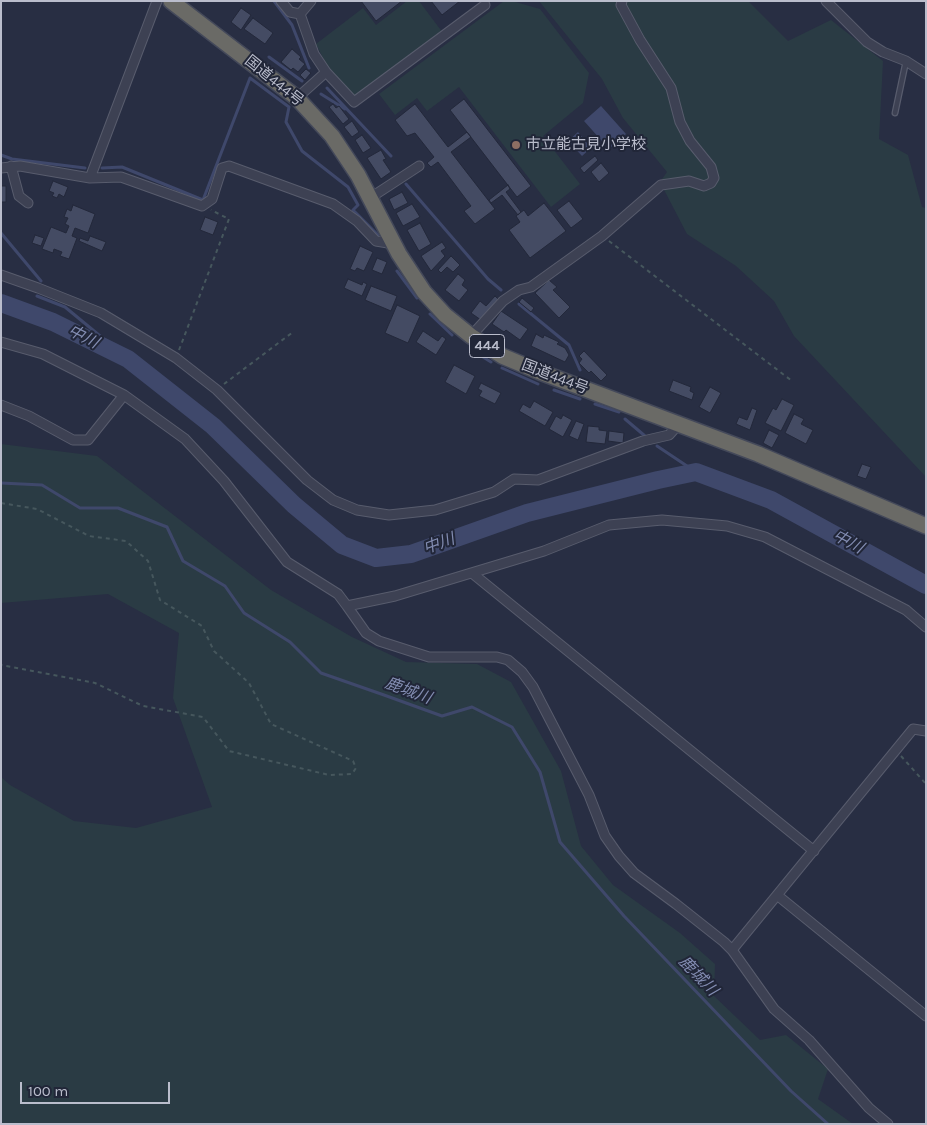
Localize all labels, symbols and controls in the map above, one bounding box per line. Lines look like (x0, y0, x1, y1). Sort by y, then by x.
street label: 国道444号 (241, 52, 307, 110)
place label: 市立能古見小学校 (526, 136, 646, 154)
marker: 市立能古見小学校 (510, 139, 522, 151)
water label: 中川 (64, 321, 102, 353)
road number: 444 (470, 334, 504, 358)
street label: 国道444号 (519, 356, 591, 398)
water label: 中川 (829, 526, 867, 558)
water label: 中川 (421, 530, 457, 558)
water label: 鹿城川 (382, 674, 434, 708)
water label: 鹿城川 (674, 952, 722, 1000)
scale bar (22, 1072, 172, 1104)
text: 100 m (28, 1082, 68, 1100)

